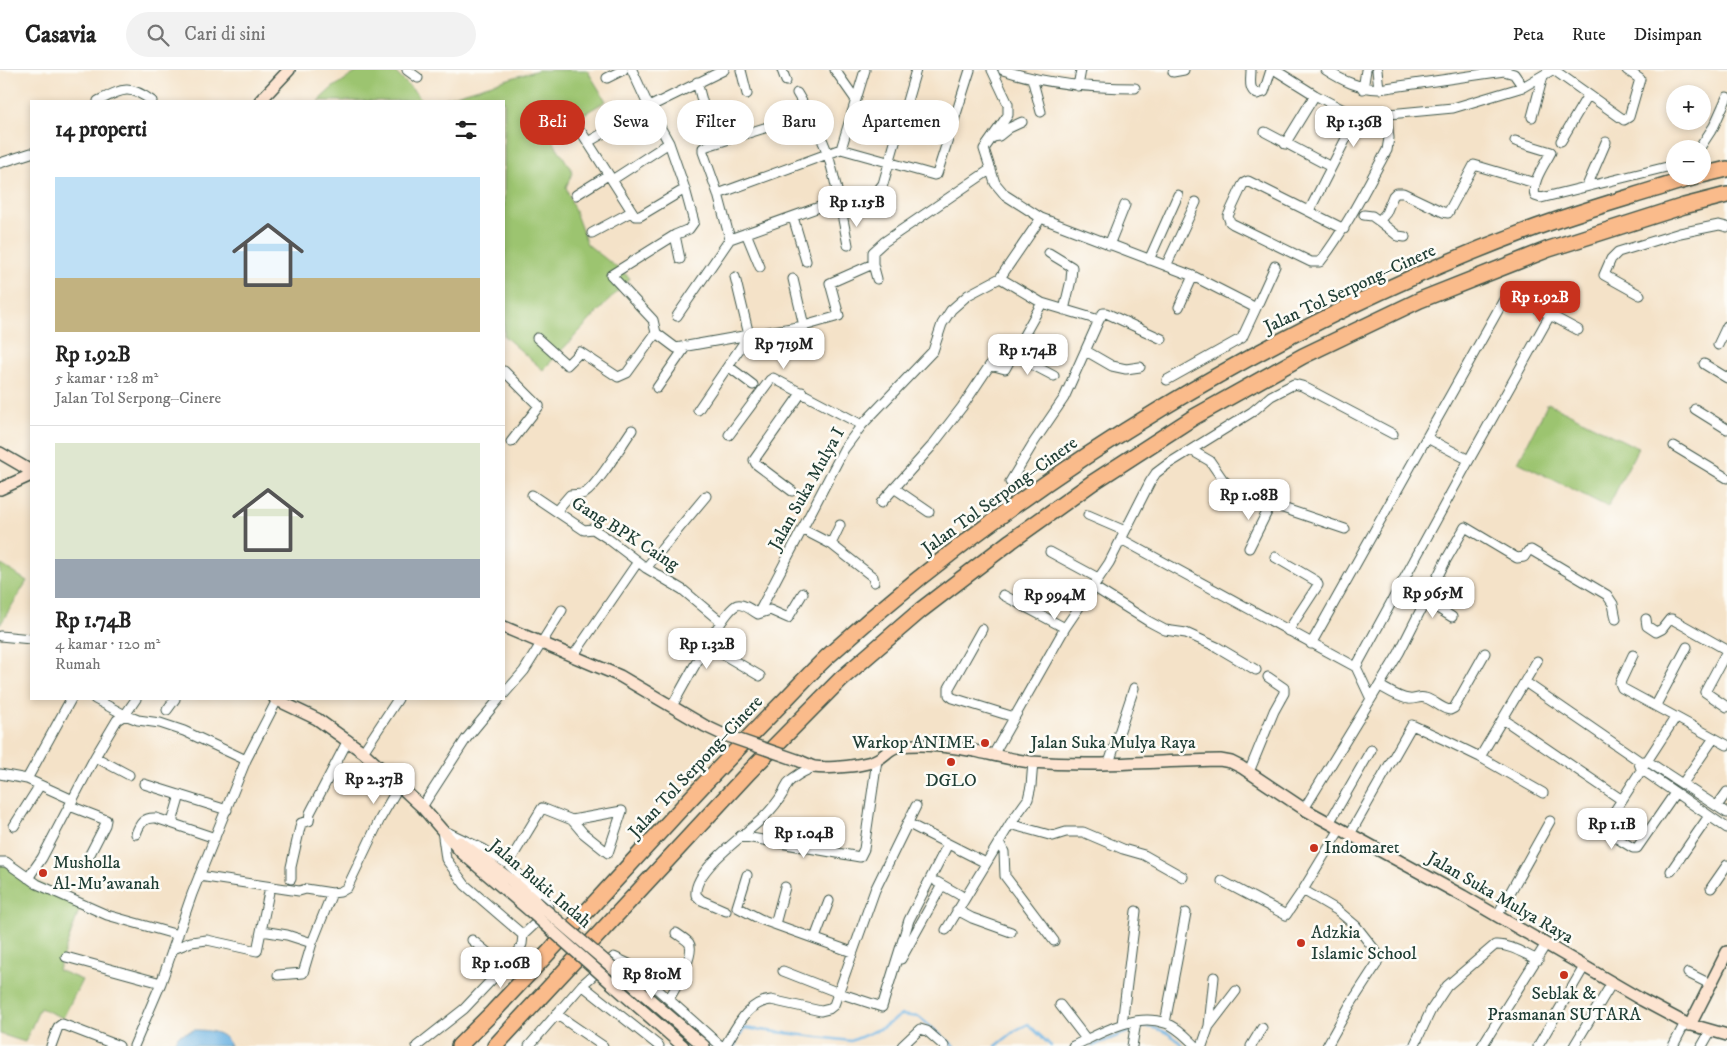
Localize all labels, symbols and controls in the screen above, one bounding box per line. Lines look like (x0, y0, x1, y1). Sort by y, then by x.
search box (126, 12, 476, 57)
text: Casavia (25, 20, 96, 50)
icon: search (144, 21, 172, 49)
text: Cari di sini (184, 23, 266, 46)
text: Peta (1513, 24, 1544, 46)
text: Rute (1572, 24, 1606, 46)
text: Disimpan (1634, 24, 1702, 46)
map controls (1666, 85, 1711, 185)
button: + (1666, 85, 1711, 130)
chip: Beli (520, 100, 585, 145)
chip: Sewa (595, 100, 667, 145)
chip: Filter (677, 100, 754, 145)
chip: Baru (764, 100, 834, 145)
chip: Apartemen (844, 100, 959, 145)
pin: Rp 1.36B (1302, 106, 1406, 148)
text: Rp 1.36B (1326, 112, 1382, 132)
icon: filters (452, 116, 480, 144)
text: 14 properti (55, 117, 147, 143)
button: − (1666, 140, 1711, 185)
pin: Rp 1.15B (805, 186, 909, 228)
text: Rp 1.15B (829, 192, 885, 212)
icon: home (223, 210, 313, 300)
street label: Jalan Tol Serpong–Cinere (1259, 240, 1439, 339)
pin: Rp 1.92B (1488, 280, 1592, 323)
text: Rp 1.92B (1511, 287, 1569, 307)
pin: Rp 719M (738, 328, 830, 370)
text: Rp 719M (755, 334, 813, 354)
pin: Rp 1.74B (976, 334, 1080, 376)
text: Rp 1.74B (999, 340, 1057, 360)
text: Rp 1.92B (55, 342, 131, 368)
text: 5 kamar · 128 m² (55, 368, 158, 388)
text: Jalan Tol Serpong–Cinere (55, 388, 221, 408)
street label: Jalan Suka Mulya I (763, 424, 850, 556)
street label: Jalan Tol Serpong–Cinere (916, 432, 1082, 561)
icon: home (223, 475, 313, 565)
pin: Rp 1.08B (1197, 478, 1301, 521)
text: Rp 1.08B (1220, 485, 1278, 505)
street label: Gang BPK Caing (567, 492, 683, 576)
pin: Rp 965M (1387, 576, 1479, 619)
pin: Rp 994M (1009, 578, 1101, 621)
text: Rp 965M (1403, 583, 1464, 603)
text: Rp 994M (1024, 585, 1086, 605)
text: Rp 1.74B (55, 608, 132, 634)
pin: Rp 1.32B (655, 628, 759, 670)
text: 4 kamar · 120 m² (55, 634, 160, 654)
text: Rp 1.32B (679, 634, 735, 654)
text: Rumah (55, 654, 101, 674)
street label: Jalan Tol Serpong–Cinere (623, 691, 768, 844)
place label: Warkop ANIME (851, 732, 975, 754)
street label: Jalan Suka Mulya Raya (1028, 732, 1196, 754)
marker: Warkop ANIME (979, 737, 991, 749)
marker: DGLO (945, 756, 957, 768)
pin: Rp 2.37B (322, 762, 426, 805)
text: Rp 2.37B (345, 769, 403, 789)
place label: DGLO (925, 770, 977, 792)
pin: Rp 1.1B (1566, 808, 1658, 850)
text: Rp 1.1B (1588, 814, 1636, 834)
pin: Rp 1.04B (752, 816, 856, 859)
text: Rp 1.04B (774, 823, 834, 843)
street label: Jalan Bukit Indah (483, 834, 596, 934)
place label: Indomaret (1324, 837, 1400, 859)
marker: Indomaret (1308, 842, 1320, 854)
street label: Jalan Suka Mulya Raya (1421, 846, 1577, 949)
place label: Musholla Al-Mu'awanah (53, 852, 160, 895)
marker: Musholla Al-Mu'awanah (37, 867, 49, 879)
place label: Adzkia Islamic School (1311, 922, 1417, 965)
marker: Adzkia Islamic School (1295, 937, 1307, 949)
pin: Rp 1.06B (449, 946, 553, 989)
text: Rp 1.06B (472, 953, 530, 973)
pin: Rp 810M (606, 958, 698, 1000)
text: Rp 810M (622, 964, 682, 984)
marker: Seblak & Prasmanan SUTARA (1558, 969, 1570, 981)
place label: Seblak & Prasmanan SUTARA (1487, 983, 1641, 1026)

